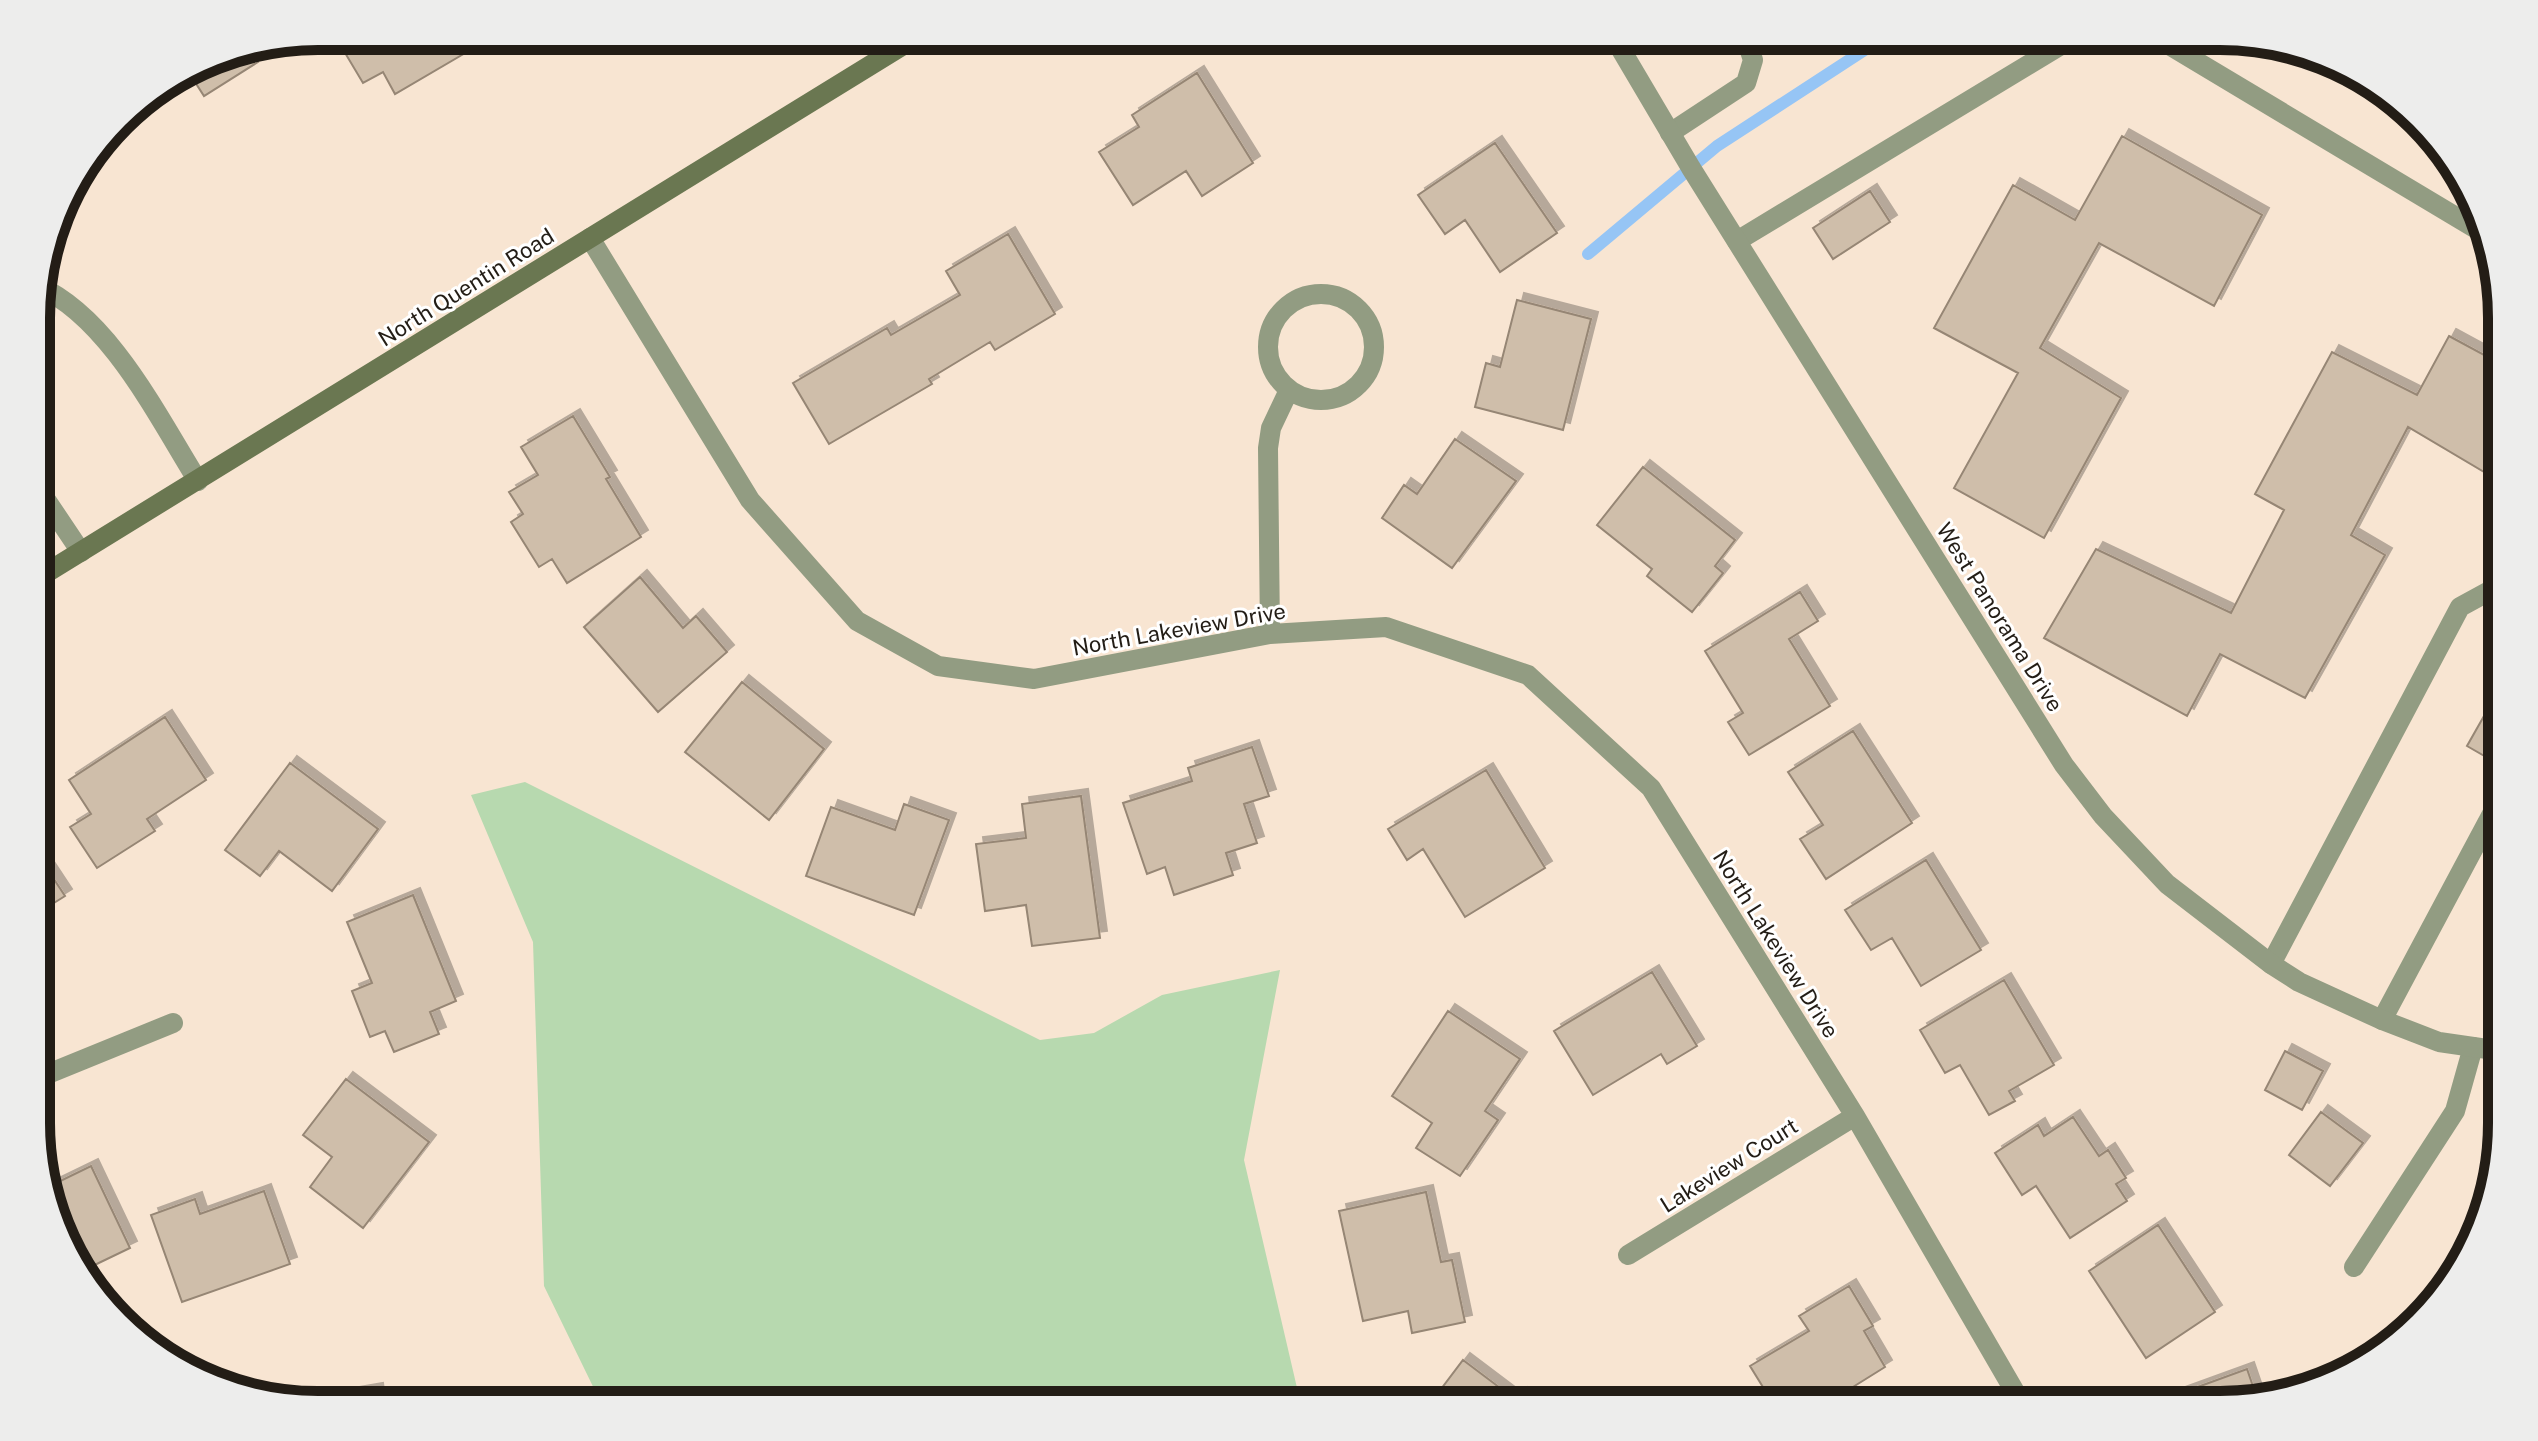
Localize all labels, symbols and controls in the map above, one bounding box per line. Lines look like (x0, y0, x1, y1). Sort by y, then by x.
street label: North Quentin Road (373, 222, 559, 352)
street label: West Panorama Drive (1931, 518, 2069, 716)
street label: North Lakeview Drive (1070, 597, 1288, 661)
street label: North Lakeview Drive (1708, 845, 1844, 1043)
street label: Lakeview Court (1655, 1112, 1803, 1218)

